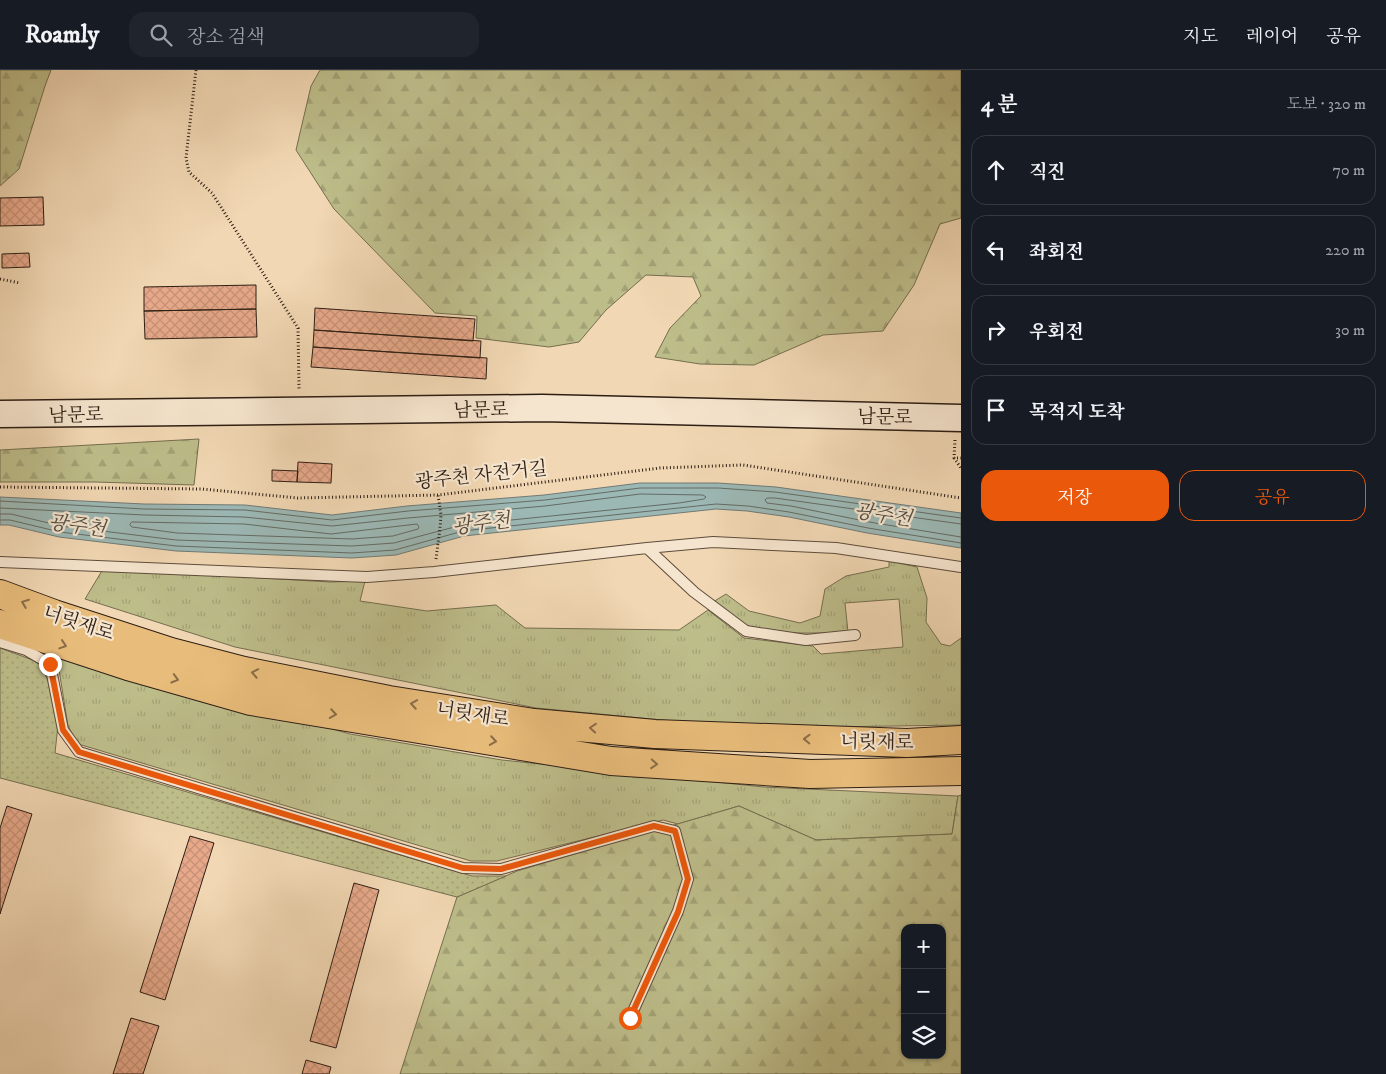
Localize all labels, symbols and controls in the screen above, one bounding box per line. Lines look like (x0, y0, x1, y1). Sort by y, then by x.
search box (129, 12, 479, 57)
text: Roamly (25, 20, 99, 50)
icon: search (147, 21, 175, 49)
text: 장소 검색 (187, 26, 265, 49)
text: 지도 (1183, 26, 1218, 48)
text: 레이어 (1246, 26, 1298, 48)
text: 공유 (1326, 26, 1361, 48)
text: 4 분 (981, 92, 1018, 118)
text: 도보 · 320 m (1286, 94, 1366, 114)
icon: ahead (982, 156, 1010, 184)
text: 70 m (1333, 160, 1365, 180)
text: 직진 (1029, 161, 1066, 184)
icon: left (982, 236, 1010, 264)
text: 220 m (1325, 240, 1365, 260)
text: 좌회전 (1029, 241, 1084, 264)
icon: right (982, 316, 1010, 344)
text: 30 m (1335, 320, 1365, 340)
text: 우회전 (1029, 321, 1084, 344)
icon: arrive (982, 396, 1010, 424)
street label: 남문로 (453, 399, 509, 422)
text: 목적지 도착 (1029, 401, 1125, 424)
street label: 남문로 (48, 404, 104, 427)
street label: 남문로 (857, 406, 913, 429)
street label: 광주천 자전거길 (414, 457, 548, 494)
button: 저장 (981, 470, 1169, 521)
button: 공유 (1179, 470, 1366, 521)
water label: 광주천 (852, 499, 915, 533)
water label: 광주천 (451, 508, 513, 540)
water label: 광주천 (46, 510, 109, 543)
one-way arrow (21, 599, 30, 610)
street label: 너릿재로 (40, 601, 117, 646)
one-way arrow (58, 639, 67, 649)
route end (39, 653, 62, 676)
one-way arrow (250, 669, 259, 679)
one-way arrow (170, 673, 179, 684)
street label: 너릿재로 (435, 697, 511, 732)
one-way arrow (410, 699, 419, 709)
one-way arrow (329, 709, 337, 719)
one-way arrow (588, 723, 596, 734)
street label: 너릿재로 (840, 730, 914, 755)
one-way arrow (803, 734, 811, 745)
one-way arrow (489, 736, 498, 746)
one-way arrow (650, 758, 658, 769)
map controls (901, 924, 946, 1059)
button: + (901, 924, 946, 969)
button: − (901, 969, 946, 1014)
route start (619, 1007, 642, 1030)
button: layers (901, 1014, 946, 1059)

